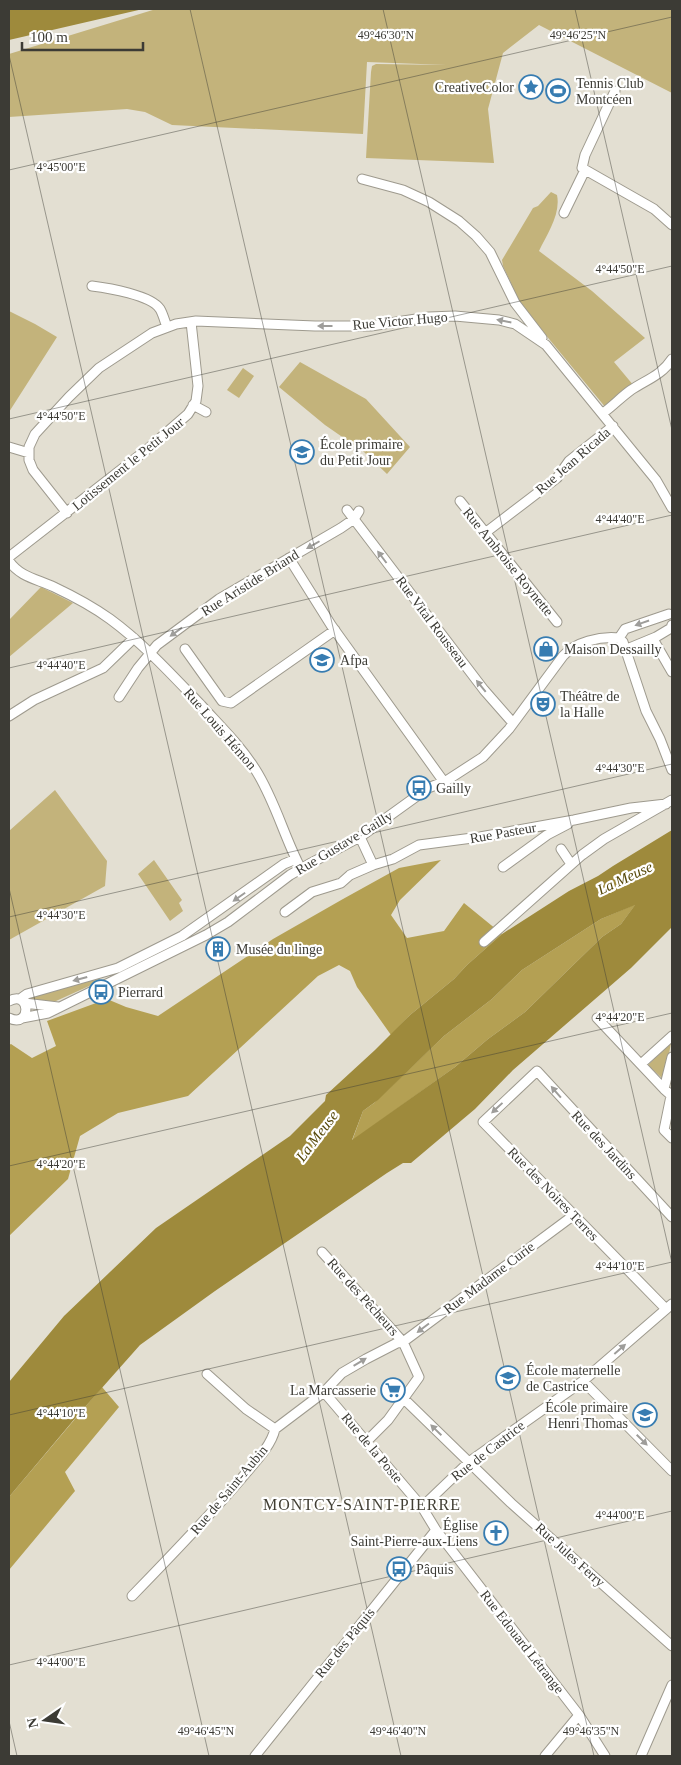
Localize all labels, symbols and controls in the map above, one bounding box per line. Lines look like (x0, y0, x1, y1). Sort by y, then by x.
scale bar (22, 20, 144, 52)
text: 49°46'30"N (358, 28, 415, 42)
text: 49°46'25"N (550, 28, 607, 42)
text: 100 m (30, 29, 68, 45)
place icon: CreativeColor (518, 74, 544, 100)
place label: Tennis Club Montcéen (576, 76, 644, 107)
sports icon: Tennis Club Montcéen (545, 78, 571, 104)
place label: CreativeColor (435, 80, 514, 95)
text: 4°45'00"E (36, 160, 86, 174)
text: 4°44'50"E (595, 262, 645, 276)
street label: Rue Victor Hugo (352, 309, 448, 333)
one-way arrow (496, 317, 512, 325)
one-way arrow (317, 322, 333, 330)
text: 4°44'50"E (36, 409, 86, 423)
street label: Lotissement le Petit Jour (69, 414, 187, 514)
street label: Rue Jean Ricada (533, 424, 614, 497)
place label: École primaire du Petit Jour (320, 436, 403, 468)
school or university icon: École primaire du Petit Jour (289, 439, 315, 465)
street label: Rue Ambroise Roynette (460, 505, 556, 619)
text: 4°44'40"E (595, 512, 645, 526)
one-way arrow (306, 540, 319, 549)
street label: Rue Aristide Briand (199, 547, 301, 619)
one-way arrow (377, 551, 388, 564)
street label: Rue Vital Rousseau (393, 574, 471, 670)
one-way arrow (634, 619, 649, 627)
one-way arrow (170, 626, 183, 637)
shop icon: Maison Dessailly (533, 636, 559, 662)
place label: Maison Dessailly (564, 642, 662, 657)
school or university icon: Afpa (309, 647, 335, 673)
place label: Afpa (340, 653, 369, 668)
text: 4°44'40"E (36, 658, 86, 672)
one-way arrow (475, 680, 486, 693)
street label: Rue Louis Hémon (181, 685, 259, 773)
place label: Théâtre de la Halle (560, 689, 619, 720)
theatre icon: Théâtre de la Halle (530, 691, 556, 717)
text: 4°44'30"E (595, 761, 645, 775)
bus stop icon: Gailly (406, 775, 432, 801)
place label: Gailly (436, 781, 471, 796)
street label: Rue Gustave Gailly (293, 808, 395, 878)
street label: Rue Pasteur (469, 820, 538, 846)
water label: La Meuse (594, 858, 655, 898)
one-way arrow (232, 892, 245, 902)
text: 4°44'30"E (36, 908, 86, 922)
building icon: Musée du linge (205, 936, 231, 962)
place label: Musée du linge (236, 942, 322, 957)
one-way arrow (72, 976, 87, 984)
bus stop icon: Pierrard (88, 979, 114, 1005)
place label: Pierrard (118, 985, 163, 1000)
text: 4°44'20"E (595, 1010, 645, 1024)
one-way arrow (550, 1086, 561, 1099)
one-way arrow (492, 1102, 504, 1114)
water label: La Meuse (292, 1107, 341, 1165)
street label: Rue des Jardins (569, 1108, 639, 1182)
street label: Rue des Noires Terres (505, 1144, 601, 1244)
text: 4°44'20"E (36, 1157, 86, 1171)
street label: Rue Madame Curie (441, 1239, 537, 1317)
street label: Rue des Pêcheurs (324, 1255, 402, 1339)
text: 4°44'10"E (595, 1259, 645, 1273)
one-way arrow (416, 1322, 429, 1332)
one-way arrow (613, 1343, 625, 1355)
one-way arrow (353, 1358, 368, 1366)
place label: École maternelle de Castrice (526, 1362, 620, 1394)
school or university icon: École maternelle de Castrice (495, 1365, 521, 1391)
supermarket icon: La Marcasserie (380, 1377, 406, 1403)
place label: La Marcasserie (290, 1383, 376, 1398)
place label: École primaire Henri Thomas (545, 1399, 628, 1431)
school or university icon: École primaire Henri Thomas (632, 1402, 658, 1428)
text: 4°44'10"E (36, 1406, 86, 1420)
street label: Rue de la Poste (338, 1410, 406, 1486)
street label: Rue de Castrice (448, 1418, 528, 1484)
one-way arrow (430, 1425, 442, 1437)
one-way arrow (636, 1434, 648, 1446)
street label: Rue de Saint-Aubin (188, 1443, 270, 1537)
district label: MONTCY-SAINT-PIERRE (263, 1496, 461, 1513)
text: 4°44'00"E (595, 1508, 645, 1522)
place label: Église Saint-Pierre-aux-Liens (350, 1517, 478, 1549)
church icon: Église Saint-Pierre-aux-Liens (483, 1520, 509, 1546)
street label: Rue Jules Ferry (532, 1520, 608, 1590)
bus stop icon: Pâquis (386, 1556, 412, 1582)
place label: Pâquis (416, 1562, 453, 1577)
street label: Rue Edouard Létrange (477, 1587, 567, 1697)
street label: Rue des Pâquis (312, 1605, 378, 1681)
text: 4°44'00"E (36, 1655, 86, 1669)
north arrow (20, 1695, 70, 1745)
text: N (24, 1716, 41, 1729)
text: 49°46'45"N (178, 1724, 235, 1738)
text: 49°46'40"N (370, 1724, 427, 1738)
text: 49°46'35"N (563, 1724, 620, 1738)

